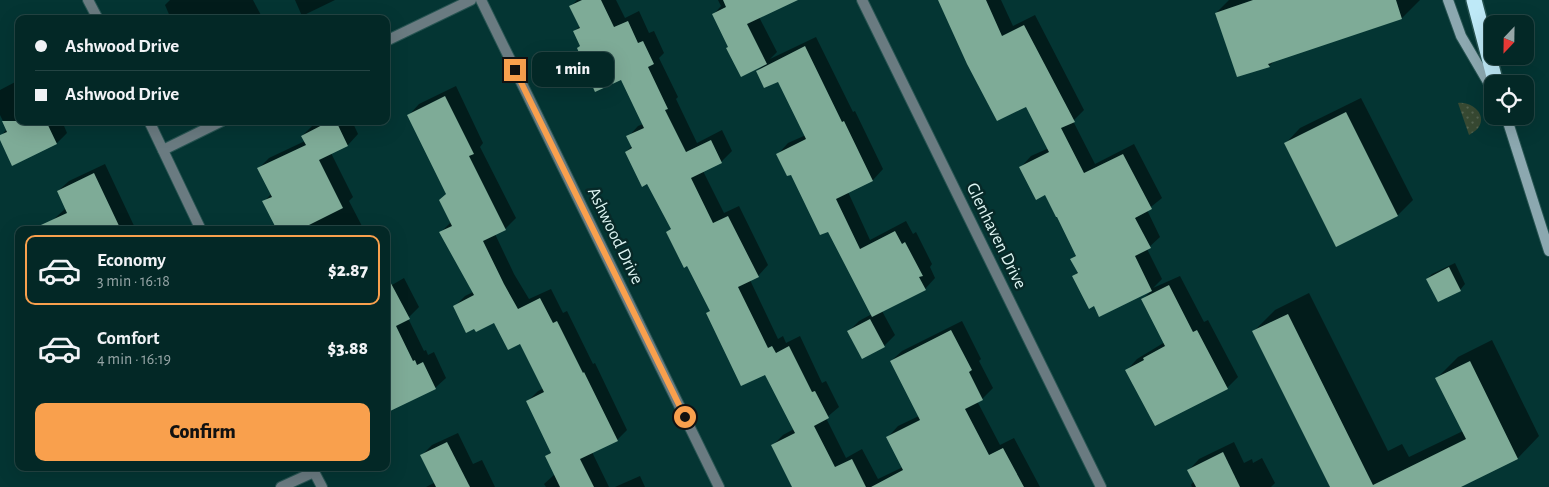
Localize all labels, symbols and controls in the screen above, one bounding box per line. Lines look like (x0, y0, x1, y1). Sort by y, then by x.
north arrow (1484, 15, 1534, 65)
map controls (1484, 15, 1534, 125)
text: Ashwood Drive (65, 37, 179, 56)
callout: 1 min (532, 52, 615, 88)
route end (504, 59, 526, 81)
text: 1 min (556, 61, 590, 77)
button: locate (1484, 75, 1534, 125)
text: Ashwood Drive (65, 85, 179, 104)
street label: Glenhaven Drive (963, 180, 1029, 292)
street label: Ashwood Drive (584, 185, 646, 287)
icon: car (37, 248, 82, 293)
text: Economy (97, 251, 166, 270)
text: $2.87 (328, 261, 368, 280)
text: 3 min · 16:18 (97, 273, 170, 289)
icon: car (37, 326, 82, 371)
text: Comfort (97, 329, 159, 348)
text: $3.88 (328, 339, 368, 358)
text: 4 min · 16:19 (97, 351, 171, 367)
button: Confirm (35, 403, 370, 461)
route start (674, 406, 696, 428)

